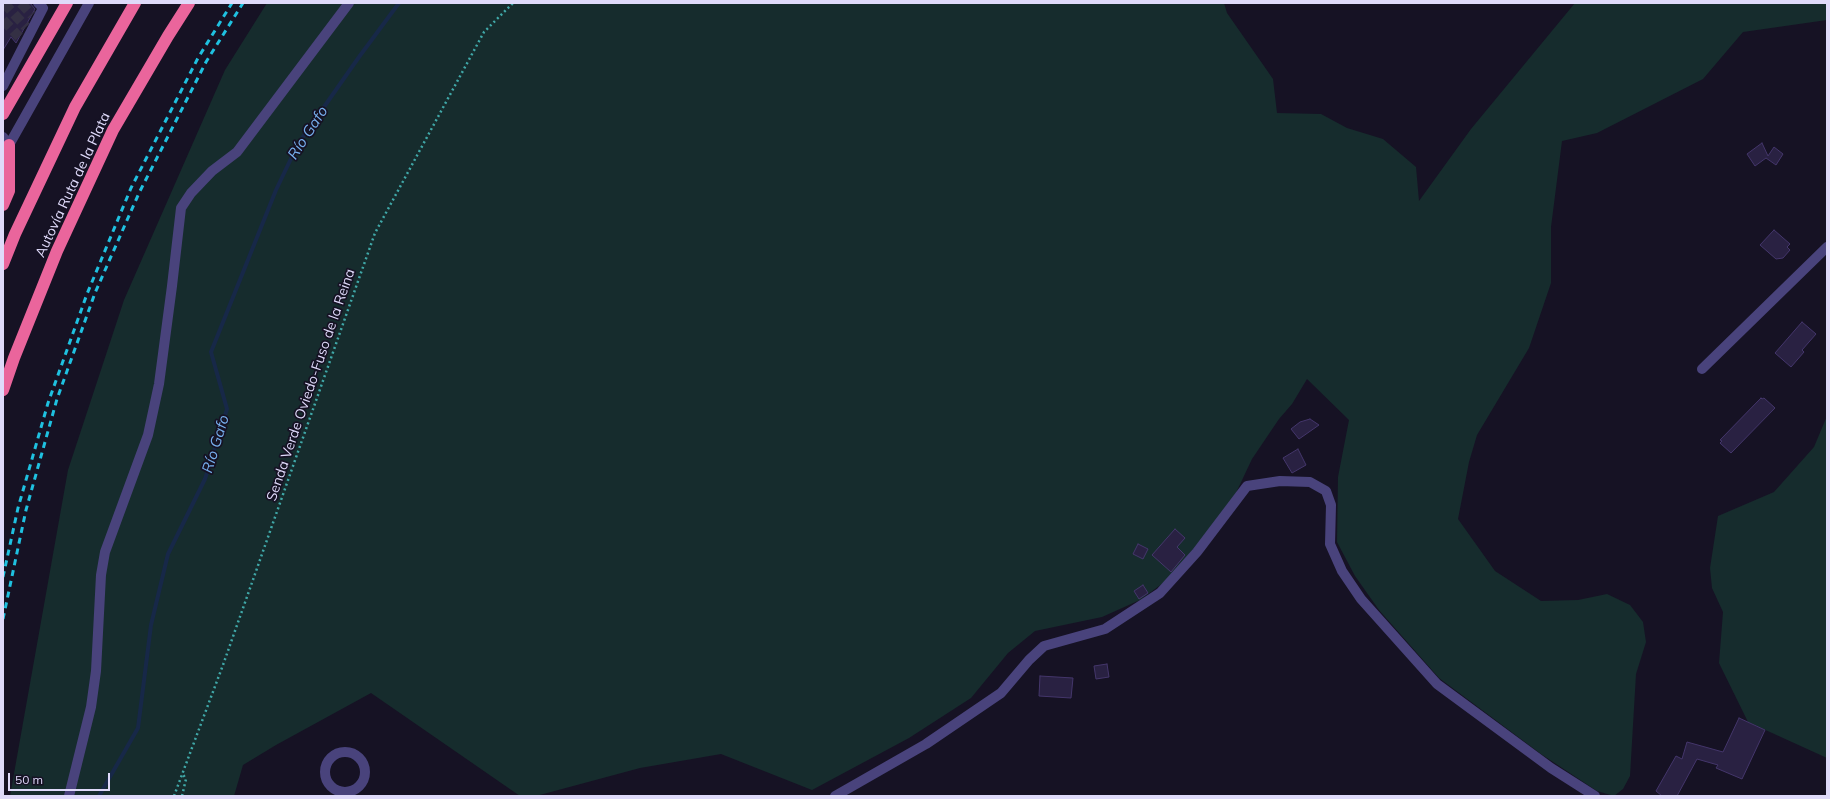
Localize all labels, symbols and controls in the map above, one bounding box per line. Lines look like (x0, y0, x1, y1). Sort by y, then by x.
water label: Río Gafo (284, 103, 332, 163)
street label: Autovía Ruta de la Plata (32, 110, 114, 260)
street label: Senda Verde Oviedo-Fuso de la Reina (263, 267, 359, 503)
water label: Río Gafo (199, 413, 233, 475)
scale bar (10, 765, 112, 791)
text: 50 m (15, 772, 43, 787)

